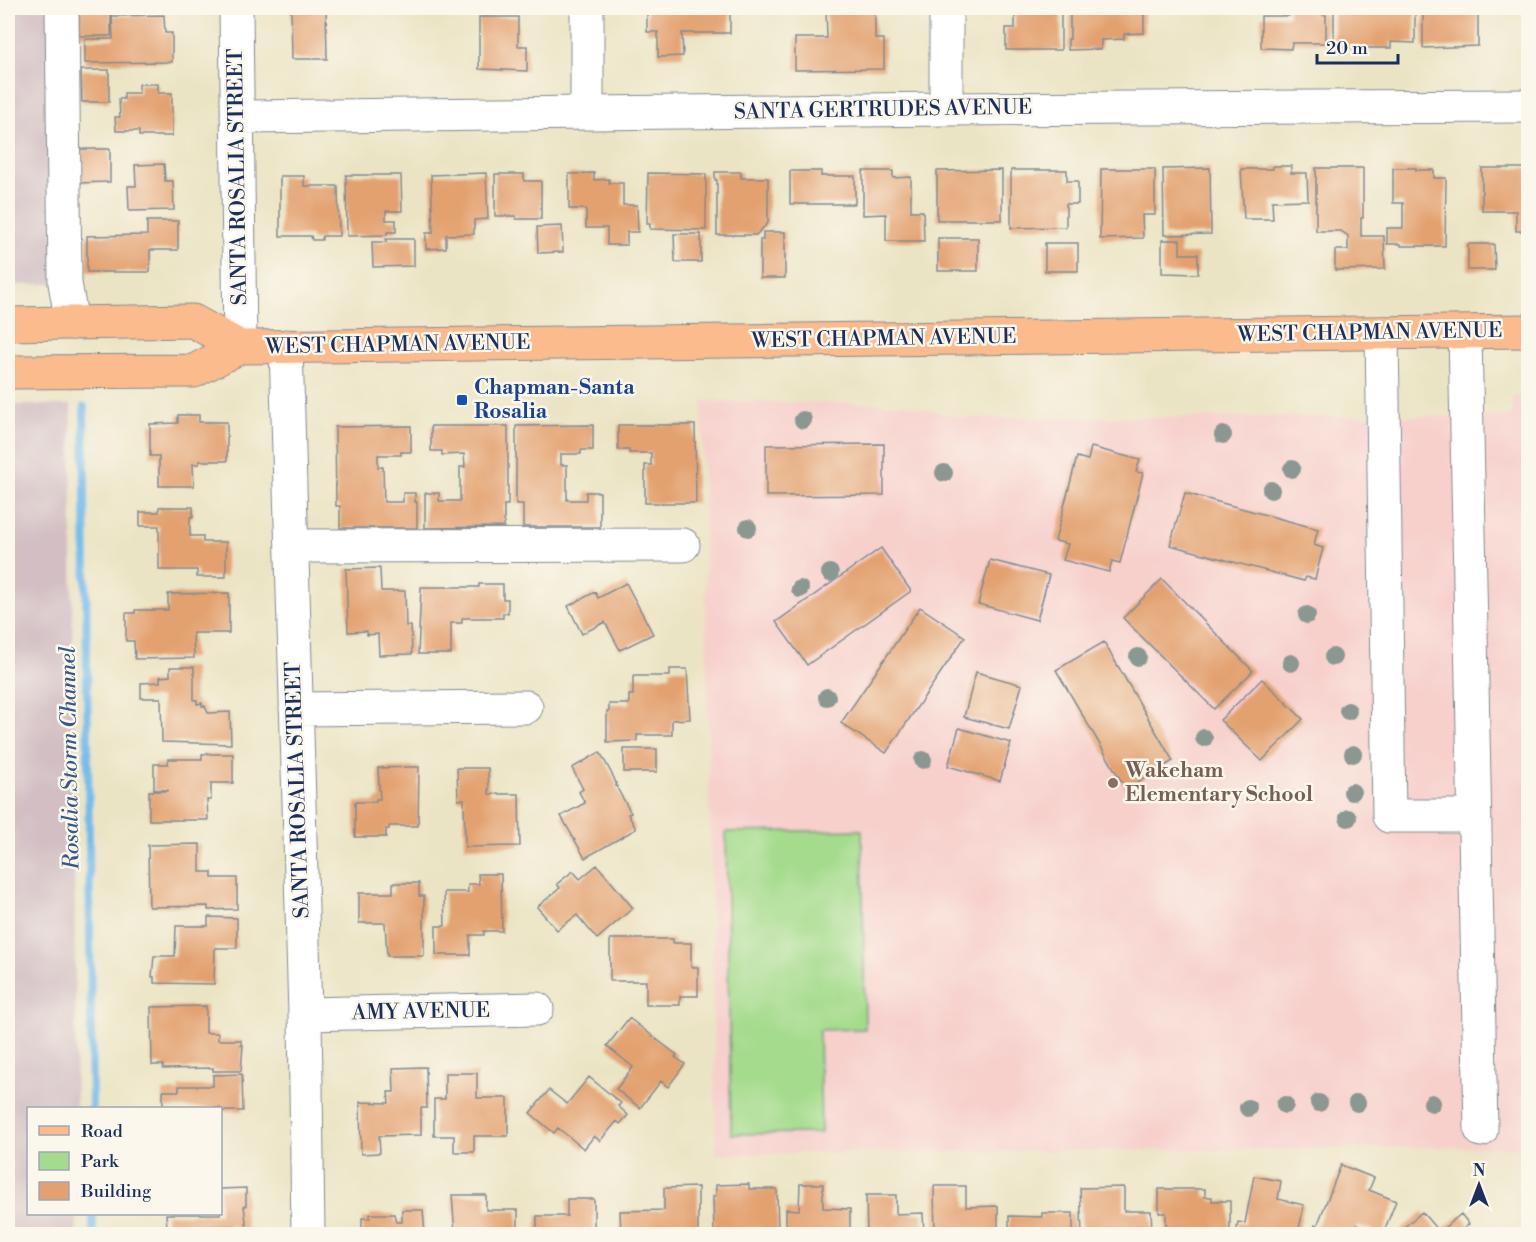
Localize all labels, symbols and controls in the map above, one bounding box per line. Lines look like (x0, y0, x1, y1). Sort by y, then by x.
scale bar (1317, 27, 1398, 65)
text: 20 m (1326, 37, 1368, 60)
street label: SANTA ROSALIA STREET (223, 48, 253, 306)
street label: SANTA GERTRUDES AVENUE (734, 94, 1032, 126)
street label: WEST CHAPMAN AVENUE (1236, 318, 1503, 348)
street label: WEST CHAPMAN AVENUE (750, 324, 1017, 354)
street label: WEST CHAPMAN AVENUE (264, 330, 531, 360)
place label: Chapman-Santa Rosalia (474, 375, 635, 425)
marker: Chapman-Santa Rosalia (455, 393, 469, 407)
water label: Rosalia Storm Channel (55, 646, 85, 871)
street label: SANTA ROSALIA STREET (281, 661, 315, 919)
place label: Wakeham Elementary School (1124, 758, 1313, 808)
marker: Wakeham Elementary School (1106, 776, 1120, 790)
street label: AMY AVENUE (351, 998, 490, 1026)
legend (27, 1107, 222, 1215)
text: Road (81, 1120, 124, 1143)
text: Park (81, 1150, 120, 1173)
north arrow (1449, 1155, 1509, 1215)
text: N (1473, 1161, 1486, 1181)
text: Building (80, 1180, 152, 1203)

